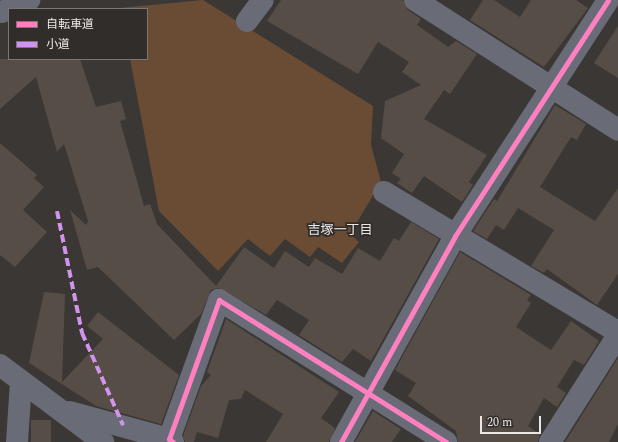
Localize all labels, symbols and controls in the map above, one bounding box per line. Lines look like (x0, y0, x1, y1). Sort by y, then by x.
legend (8, 8, 148, 60)
text: 自転車道 (46, 15, 94, 34)
text: 小道 (46, 35, 70, 54)
district label: 吉塚一丁目 (308, 222, 372, 238)
scale bar (482, 408, 543, 434)
text: 20 m (487, 413, 512, 432)

